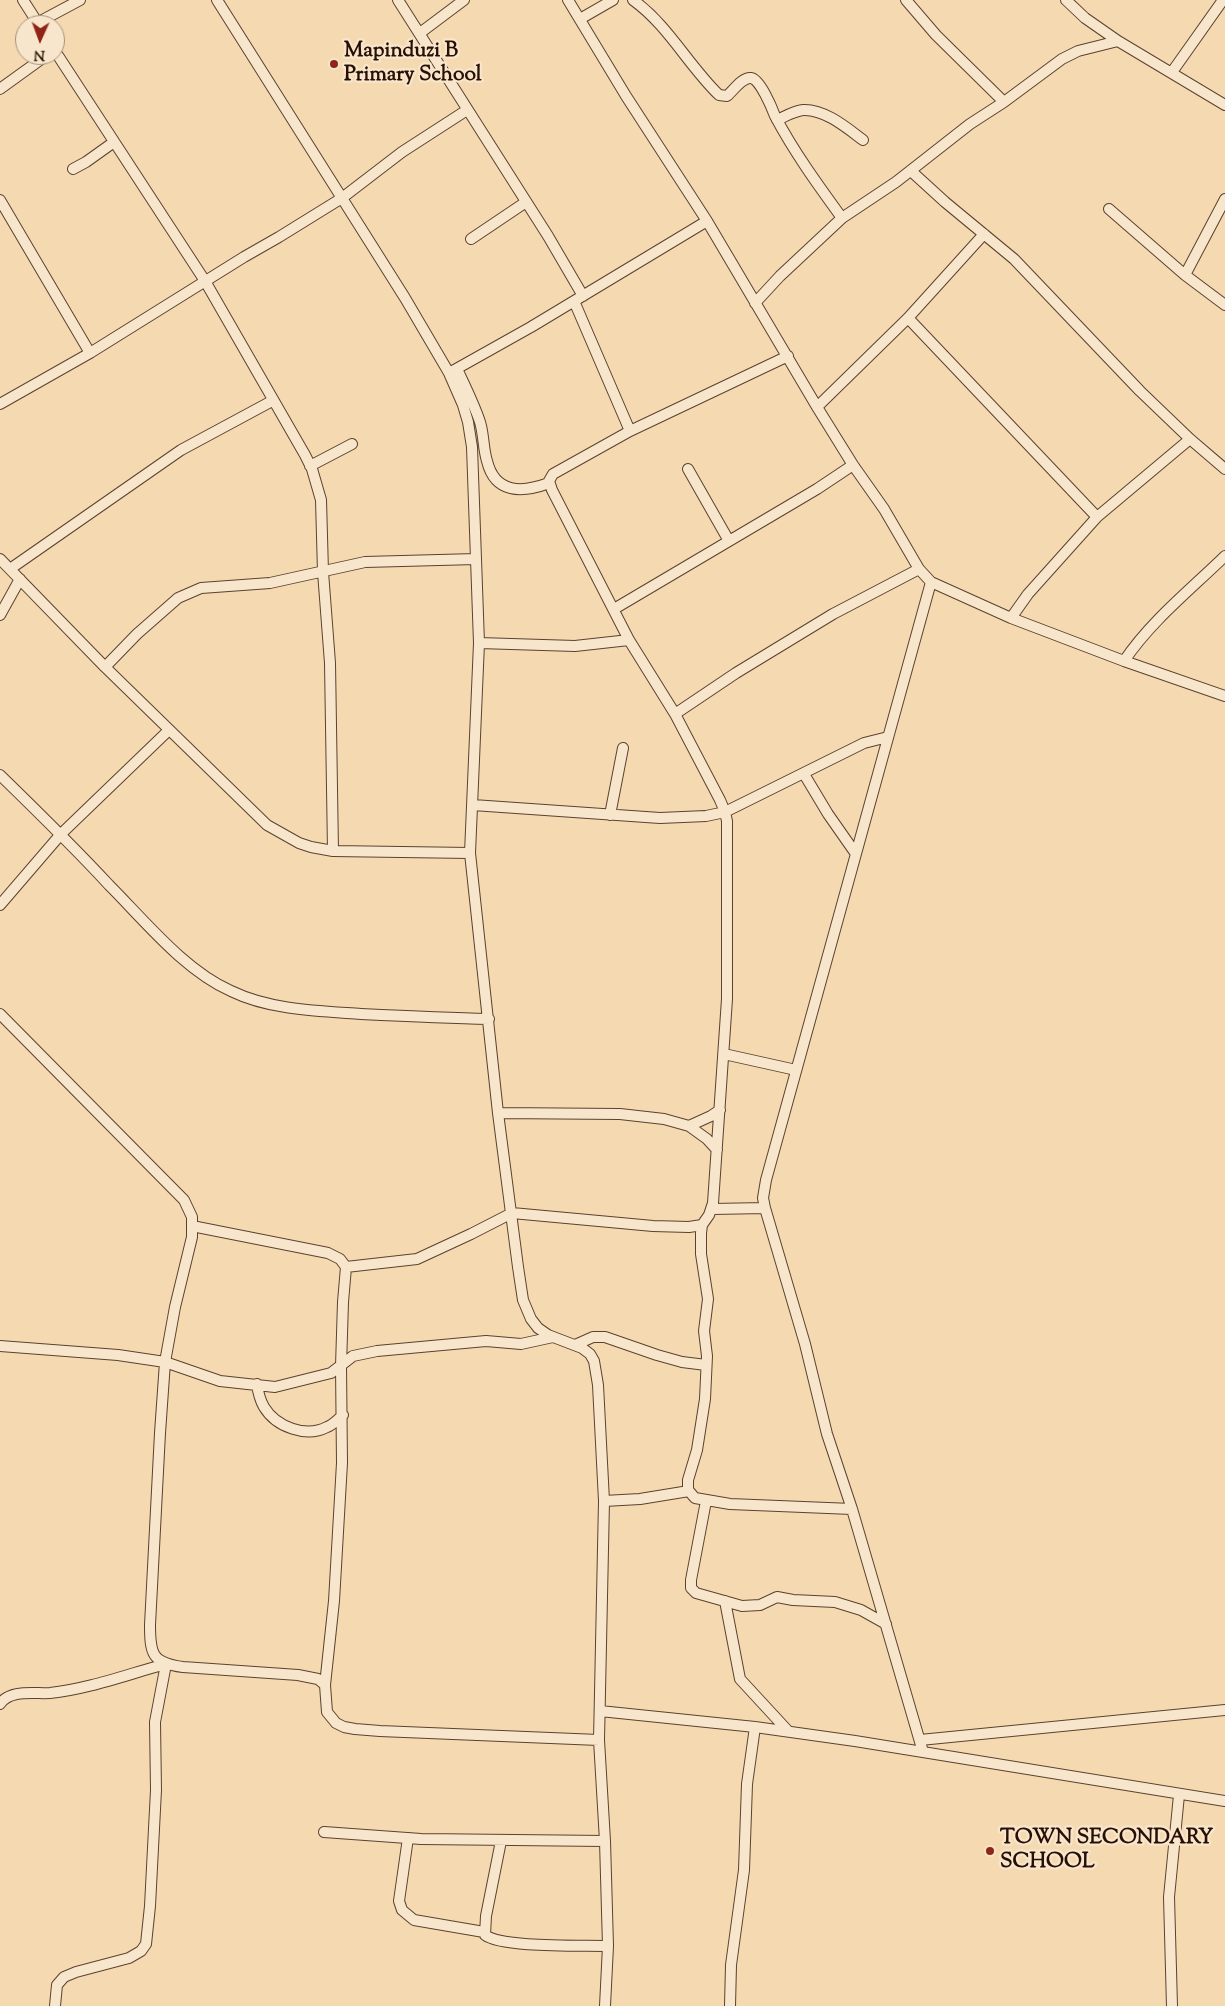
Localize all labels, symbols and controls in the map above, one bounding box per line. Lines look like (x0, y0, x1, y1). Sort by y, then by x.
north arrow (15, 15, 65, 65)
place label: Mapinduzi B Primary School (344, 39, 482, 89)
text: N (34, 44, 45, 64)
marker: Mapinduzi B Primary School (328, 58, 340, 70)
place label: TOWN SECONDARY SCHOOL (1000, 1826, 1213, 1876)
marker: TOWN SECONDARY SCHOOL (984, 1845, 996, 1857)

